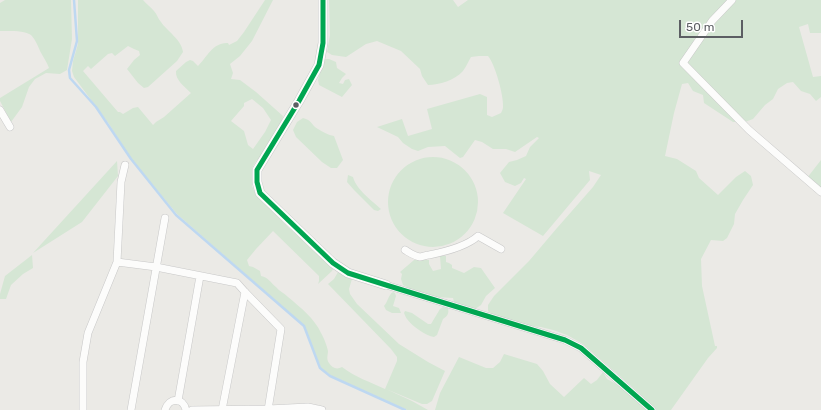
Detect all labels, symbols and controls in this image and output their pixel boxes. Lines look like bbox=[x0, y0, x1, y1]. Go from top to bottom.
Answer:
scale bar bbox=[681, 12, 745, 38]
text: 50 m bbox=[686, 20, 714, 34]
unlabelled marker bbox=[291, 100, 301, 110]

